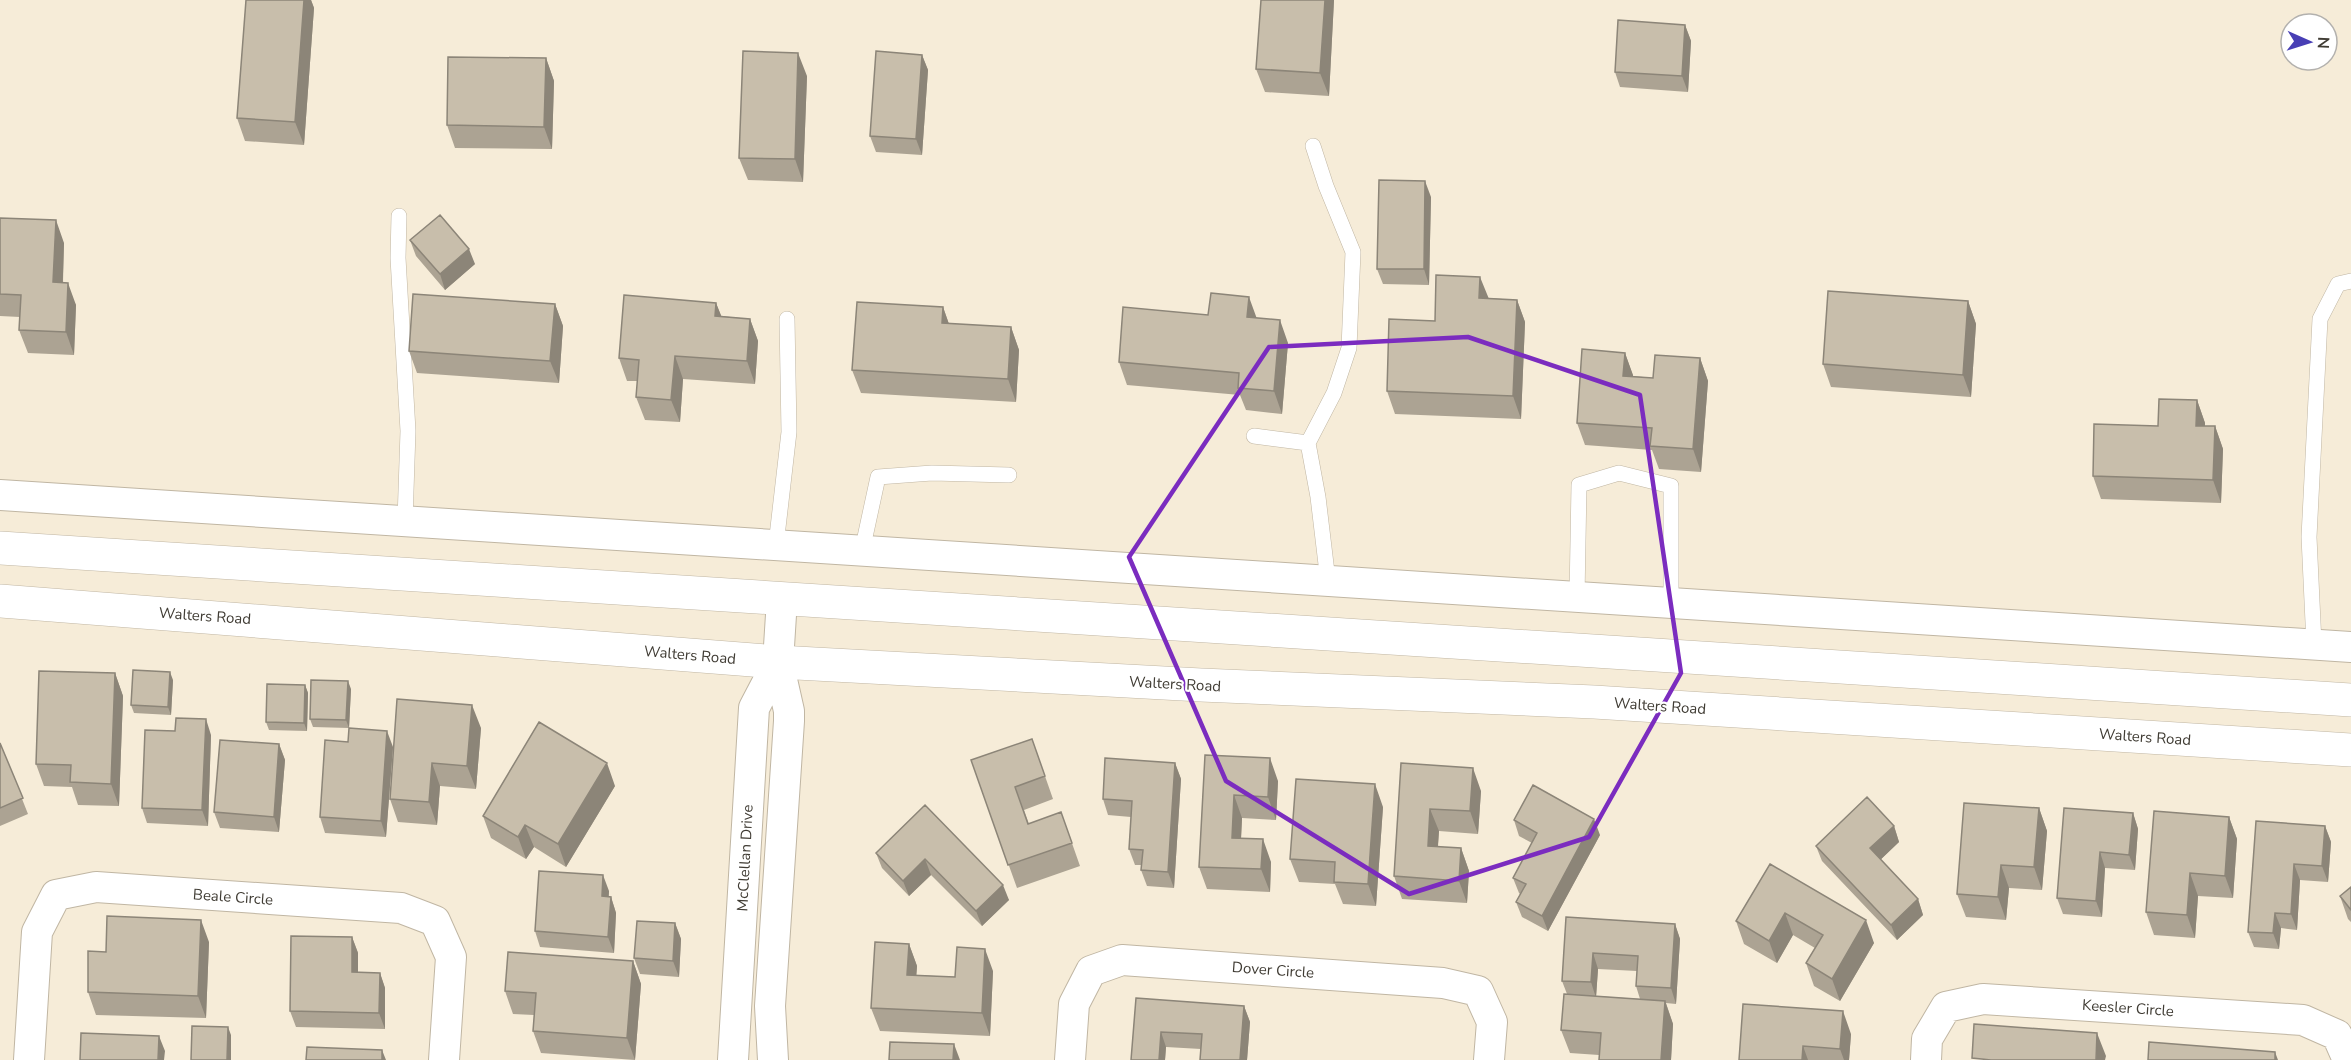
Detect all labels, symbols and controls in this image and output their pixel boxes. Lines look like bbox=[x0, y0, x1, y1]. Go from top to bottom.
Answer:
north arrow bbox=[2279, 12, 2339, 72]
text: N bbox=[2312, 36, 2334, 49]
street label: Walters Road bbox=[158, 603, 252, 629]
street label: Walters Road bbox=[643, 641, 737, 669]
street label: Walters Road bbox=[1128, 672, 1222, 696]
street label: Walters Road bbox=[1613, 693, 1707, 719]
street label: Walters Road bbox=[2098, 724, 2192, 750]
street label: McClellan Drive bbox=[732, 804, 758, 912]
street label: Beale Circle bbox=[192, 884, 274, 910]
street label: Dover Circle bbox=[1231, 957, 1315, 983]
street label: Keesler Circle bbox=[2081, 995, 2175, 1021]

